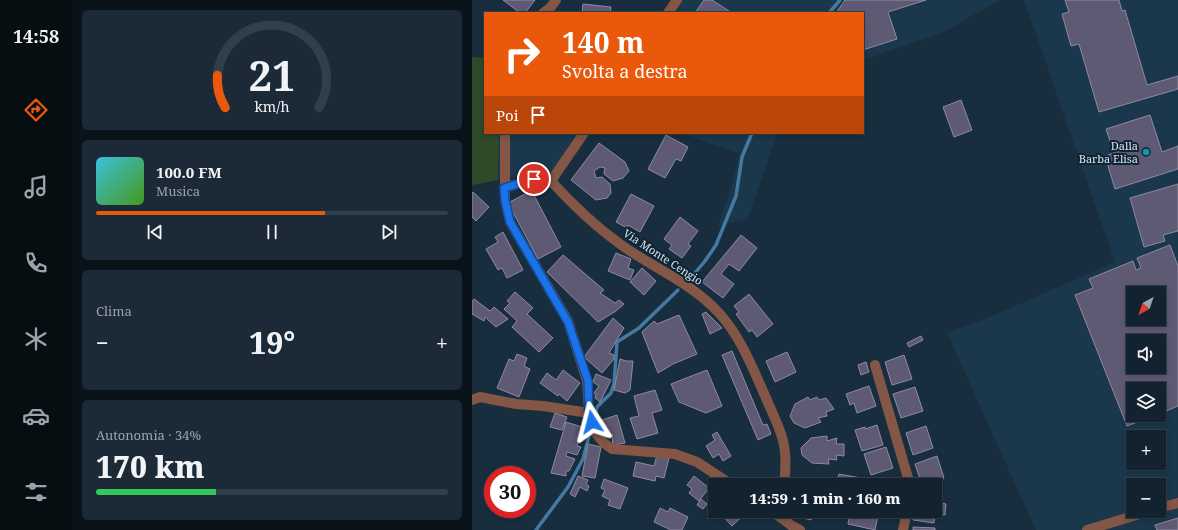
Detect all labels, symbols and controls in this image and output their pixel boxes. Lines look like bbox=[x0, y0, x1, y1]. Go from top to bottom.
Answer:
text: 140 m bbox=[562, 23, 644, 61]
text: 14:58 bbox=[13, 24, 59, 48]
icon: right bbox=[496, 28, 548, 80]
text: 21 bbox=[248, 47, 296, 103]
text: Svolta a destra bbox=[562, 59, 688, 83]
icon: directions bbox=[22, 96, 50, 124]
text: km/h bbox=[254, 97, 290, 116]
icon: arrive bbox=[527, 104, 549, 126]
text: Poi bbox=[496, 105, 519, 125]
place label: Dalla Barba Elisa bbox=[1079, 138, 1138, 166]
marker: Dalla Barba Elisa bbox=[1141, 147, 1151, 157]
text: 100.0 FM bbox=[156, 162, 222, 182]
pin bbox=[517, 162, 551, 196]
icon: arrive bbox=[523, 168, 545, 190]
icon: music bbox=[22, 173, 50, 201]
text: Musica bbox=[156, 182, 200, 200]
icon: previous bbox=[144, 221, 166, 243]
icon: pause bbox=[261, 221, 283, 243]
icon: next bbox=[378, 221, 400, 243]
street label: Via Monte Cengio bbox=[621, 225, 706, 288]
icon: phone bbox=[22, 249, 50, 277]
north arrow bbox=[1126, 286, 1166, 326]
map controls bbox=[1126, 286, 1166, 518]
text: Clima bbox=[96, 302, 132, 320]
text: 19° bbox=[249, 322, 295, 363]
icon: climate bbox=[22, 325, 50, 353]
text: − bbox=[96, 327, 109, 357]
text: + bbox=[436, 327, 448, 357]
button: sound bbox=[1126, 334, 1166, 374]
button: layers bbox=[1126, 382, 1166, 422]
position arrow bbox=[571, 401, 613, 443]
icon: car bbox=[22, 402, 50, 430]
text: Autonomia · 34% bbox=[96, 426, 201, 444]
button: + bbox=[1126, 430, 1166, 470]
text: 170 km bbox=[96, 446, 205, 487]
speed limit sign: 30 bbox=[484, 466, 536, 518]
icon: filters bbox=[22, 478, 50, 506]
button: − bbox=[1126, 478, 1166, 518]
text: 14:59 · 1 min · 160 m bbox=[749, 488, 901, 508]

